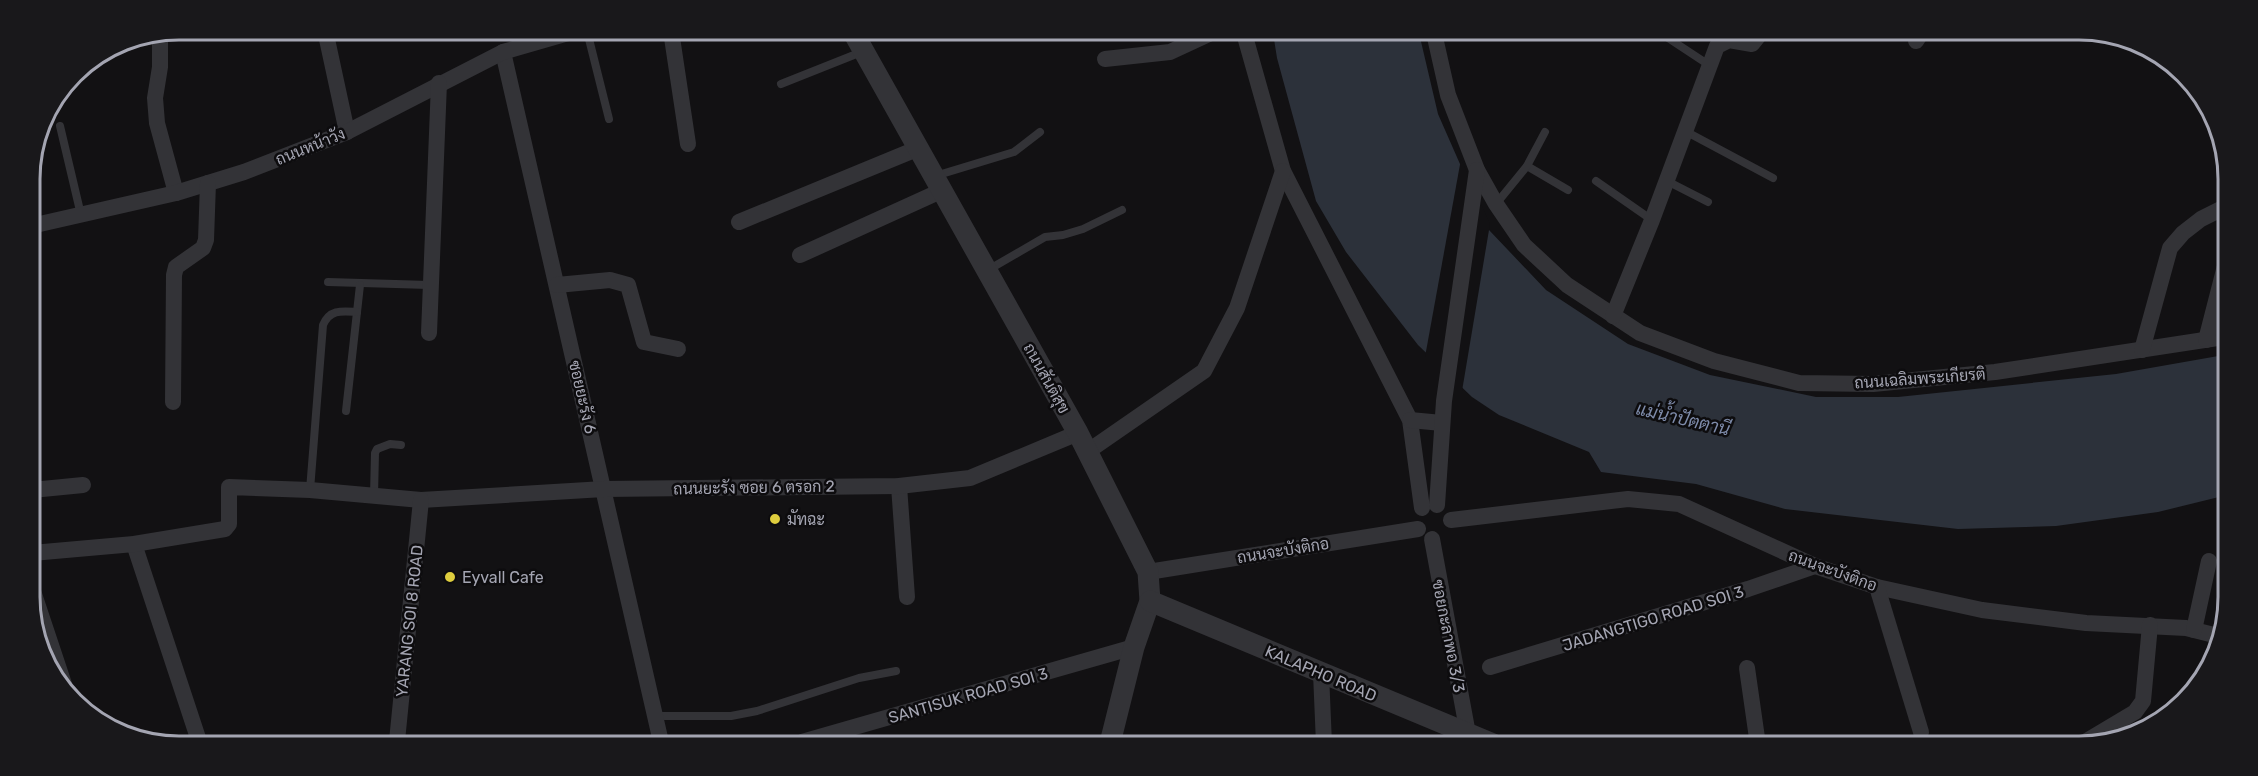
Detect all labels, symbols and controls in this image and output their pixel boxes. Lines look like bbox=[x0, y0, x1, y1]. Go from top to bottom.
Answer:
street label: ถนนหน้าวัง bbox=[272, 123, 348, 169]
street label: ถนนสันติสุข bbox=[1018, 339, 1075, 418]
street label: ซอยยะรัง 6 bbox=[565, 358, 601, 436]
street label: ถนนเฉลิมพระเกียรติ bbox=[1854, 362, 1986, 393]
water label: แม่น้ำปัตตานี bbox=[1634, 393, 1734, 441]
street label: ถนนยะรัง ซอย 6 ตรอก 2 bbox=[673, 476, 835, 498]
place label: มัทฉะ bbox=[787, 509, 825, 529]
marker: มัทฉะ bbox=[768, 512, 782, 526]
street label: ถนนจะบังติกอ bbox=[1235, 533, 1331, 567]
street label: YARANG SOI 8 ROAD bbox=[392, 544, 427, 698]
street label: ถนนจะบังติกอ bbox=[1786, 545, 1880, 595]
place label: Eyvall Cafe bbox=[462, 568, 544, 587]
marker: Eyvall Cafe bbox=[443, 570, 457, 584]
street label: ซอยกะลาพอ 3/3 bbox=[1428, 578, 1469, 694]
street label: JADANGTIGO ROAD SOI 3 bbox=[1560, 582, 1746, 655]
street label: KALAPHO ROAD bbox=[1262, 641, 1379, 706]
street label: SANTISUK ROAD SOI 3 bbox=[886, 664, 1050, 727]

